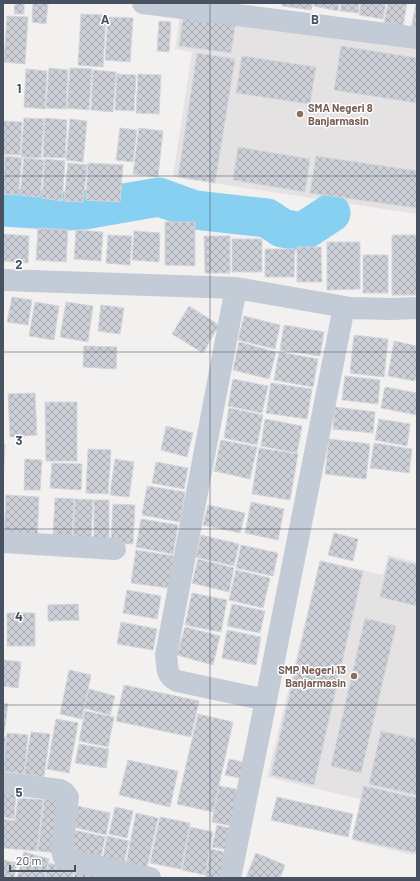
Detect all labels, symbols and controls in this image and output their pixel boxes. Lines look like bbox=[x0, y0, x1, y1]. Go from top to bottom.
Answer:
text: A bbox=[101, 11, 110, 27]
text: B bbox=[311, 11, 319, 27]
text: 1 bbox=[17, 80, 21, 96]
place label: SMA Negeri 8 Banjarmasin bbox=[308, 101, 373, 127]
marker: SMA Negeri 8 Banjarmasin bbox=[295, 109, 305, 119]
text: 2 bbox=[15, 256, 23, 272]
text: 3 bbox=[15, 432, 23, 448]
text: 4 bbox=[15, 608, 23, 624]
place label: SMP Negeri 13 Banjarmasin bbox=[278, 663, 346, 689]
marker: SMP Negeri 13 Banjarmasin bbox=[349, 671, 359, 681]
text: 5 bbox=[15, 784, 23, 800]
scale bar bbox=[10, 847, 75, 873]
text: 20 m bbox=[16, 853, 42, 867]

